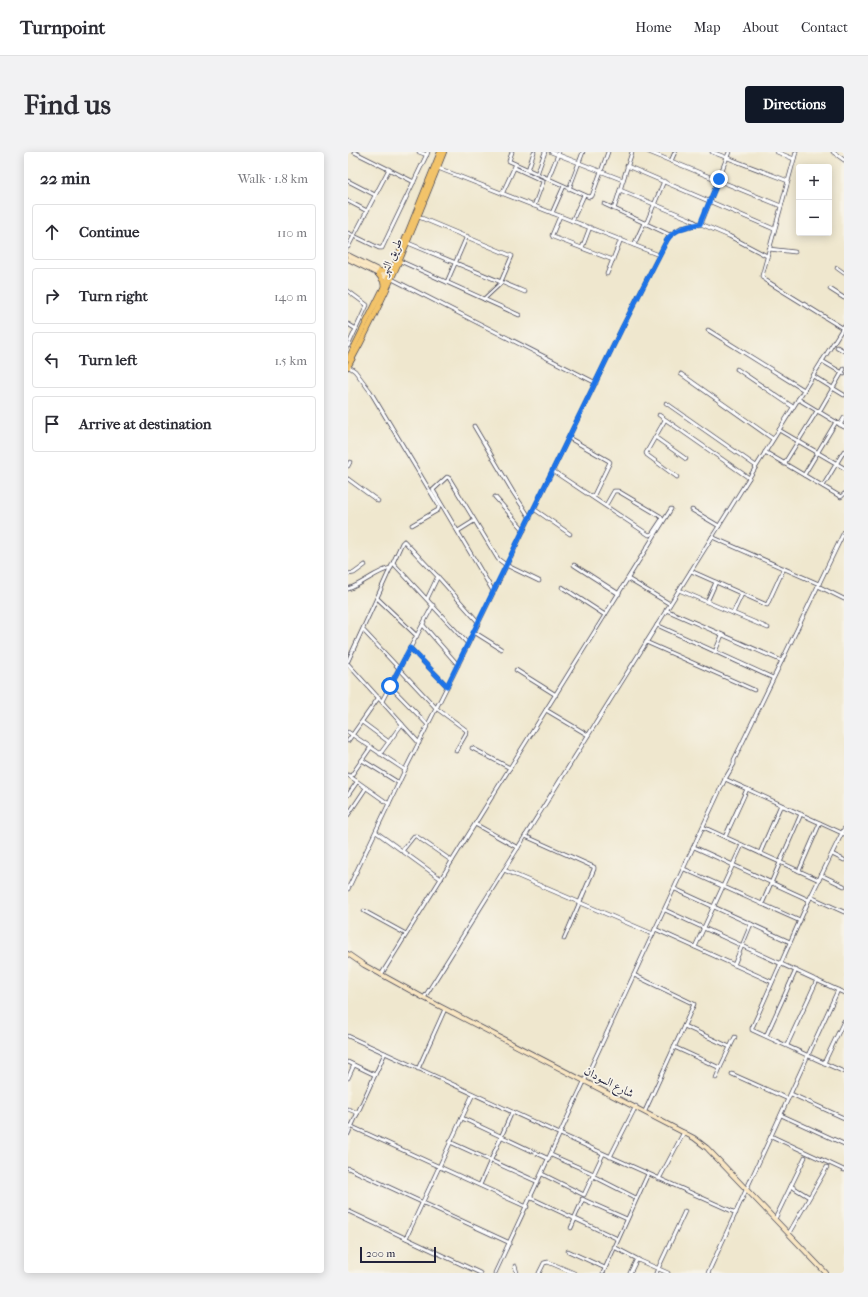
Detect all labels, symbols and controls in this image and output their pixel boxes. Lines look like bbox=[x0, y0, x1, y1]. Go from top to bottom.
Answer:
text: Turnpoint bbox=[20, 17, 105, 39]
text: Home bbox=[635, 19, 672, 36]
text: Map bbox=[694, 19, 721, 36]
text: About bbox=[743, 19, 779, 36]
text: Contact bbox=[801, 19, 848, 36]
button: Directions bbox=[745, 86, 844, 123]
text: Find us bbox=[24, 88, 111, 121]
map controls bbox=[796, 164, 832, 236]
button: + bbox=[796, 164, 832, 200]
text: 22 min bbox=[40, 168, 90, 188]
route end bbox=[710, 170, 728, 188]
text: Walk · 1.8 km bbox=[238, 171, 308, 186]
button: − bbox=[796, 200, 832, 236]
icon: ahead bbox=[41, 221, 63, 243]
text: Continue bbox=[79, 223, 139, 241]
text: 110 m bbox=[277, 225, 307, 240]
street label: طريق النهر bbox=[376, 236, 406, 280]
icon: right bbox=[41, 285, 63, 307]
text: Turn right bbox=[79, 287, 148, 305]
text: 140 m bbox=[274, 289, 307, 304]
icon: left bbox=[41, 349, 63, 371]
text: Turn left bbox=[79, 351, 137, 369]
text: 1.5 km bbox=[274, 353, 307, 368]
icon: arrive bbox=[41, 413, 63, 435]
text: Arrive at destination bbox=[79, 415, 211, 433]
route start bbox=[381, 677, 399, 695]
street label: شارع السودان bbox=[580, 1064, 636, 1104]
scale bar bbox=[360, 1245, 436, 1264]
text: 200 m bbox=[366, 1247, 395, 1260]

